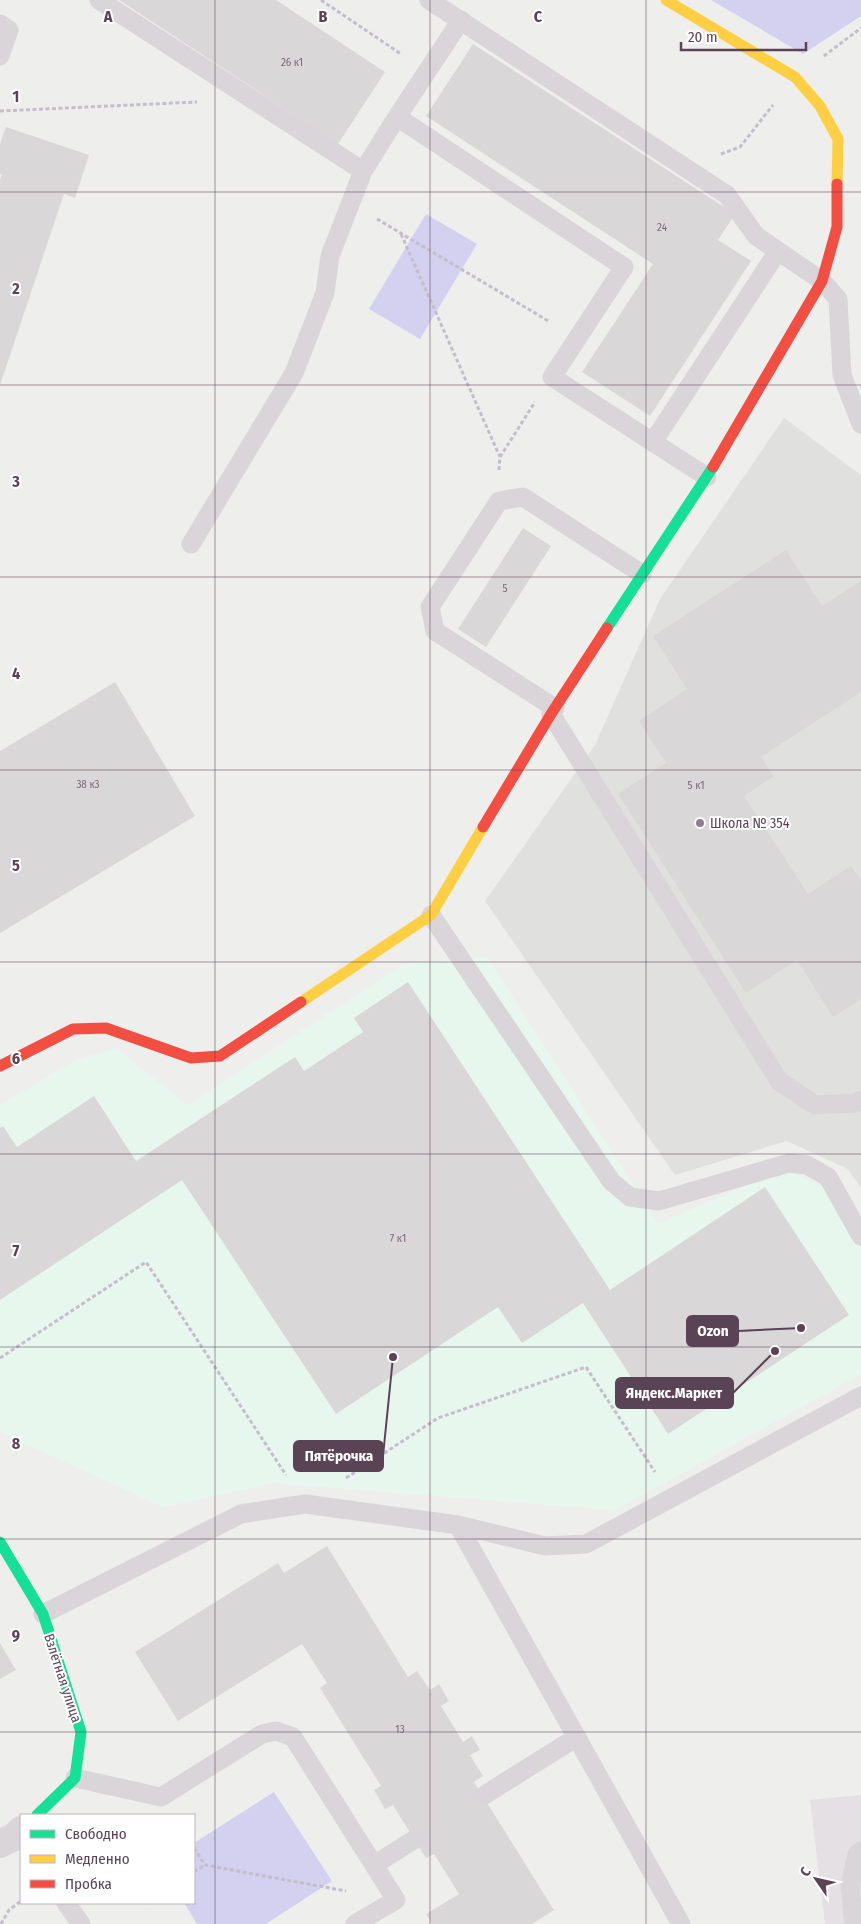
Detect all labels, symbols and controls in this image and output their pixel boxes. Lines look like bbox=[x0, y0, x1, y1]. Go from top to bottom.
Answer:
text: A bbox=[103, 7, 113, 26]
text: B bbox=[319, 7, 328, 26]
text: C bbox=[534, 7, 543, 26]
scale bar bbox=[681, 20, 806, 52]
text: 20 m bbox=[688, 28, 718, 46]
house number: 26 к1 bbox=[281, 56, 303, 69]
text: 1 bbox=[13, 87, 19, 106]
house number: 24 bbox=[657, 221, 668, 234]
text: 2 bbox=[11, 279, 20, 298]
text: 3 bbox=[11, 472, 20, 491]
house number: 5 bbox=[502, 582, 508, 595]
text: 4 bbox=[12, 664, 20, 683]
house number: 38 к3 bbox=[76, 778, 100, 791]
house number: 5 к1 bbox=[688, 779, 704, 792]
place label: Школа № 354 bbox=[710, 815, 790, 832]
marker: Школа № 354 bbox=[694, 817, 706, 829]
text: 5 bbox=[12, 856, 20, 875]
text: 6 bbox=[12, 1049, 20, 1068]
house number: 7 к1 bbox=[390, 1232, 406, 1245]
text: 7 bbox=[13, 1241, 20, 1260]
callout: Ozon bbox=[687, 1316, 738, 1346]
text: Ozon bbox=[697, 1322, 729, 1340]
callout: Яндекс.Маркет bbox=[616, 1378, 733, 1408]
text: Яндекс.Маркет bbox=[626, 1384, 723, 1402]
text: 8 bbox=[12, 1434, 21, 1453]
callout: Пятёрочка bbox=[294, 1441, 383, 1471]
text: Пятёрочка bbox=[305, 1447, 374, 1465]
text: 9 bbox=[12, 1626, 20, 1645]
street label: Взлётная улица bbox=[40, 1631, 85, 1725]
house number: 13 bbox=[395, 1723, 405, 1736]
legend bbox=[20, 1814, 195, 1904]
text: Свободно bbox=[65, 1825, 127, 1843]
text: Медленно bbox=[65, 1850, 130, 1868]
north arrow bbox=[791, 1854, 841, 1904]
text: С bbox=[797, 1864, 815, 1880]
text: Пробка bbox=[65, 1875, 112, 1893]

